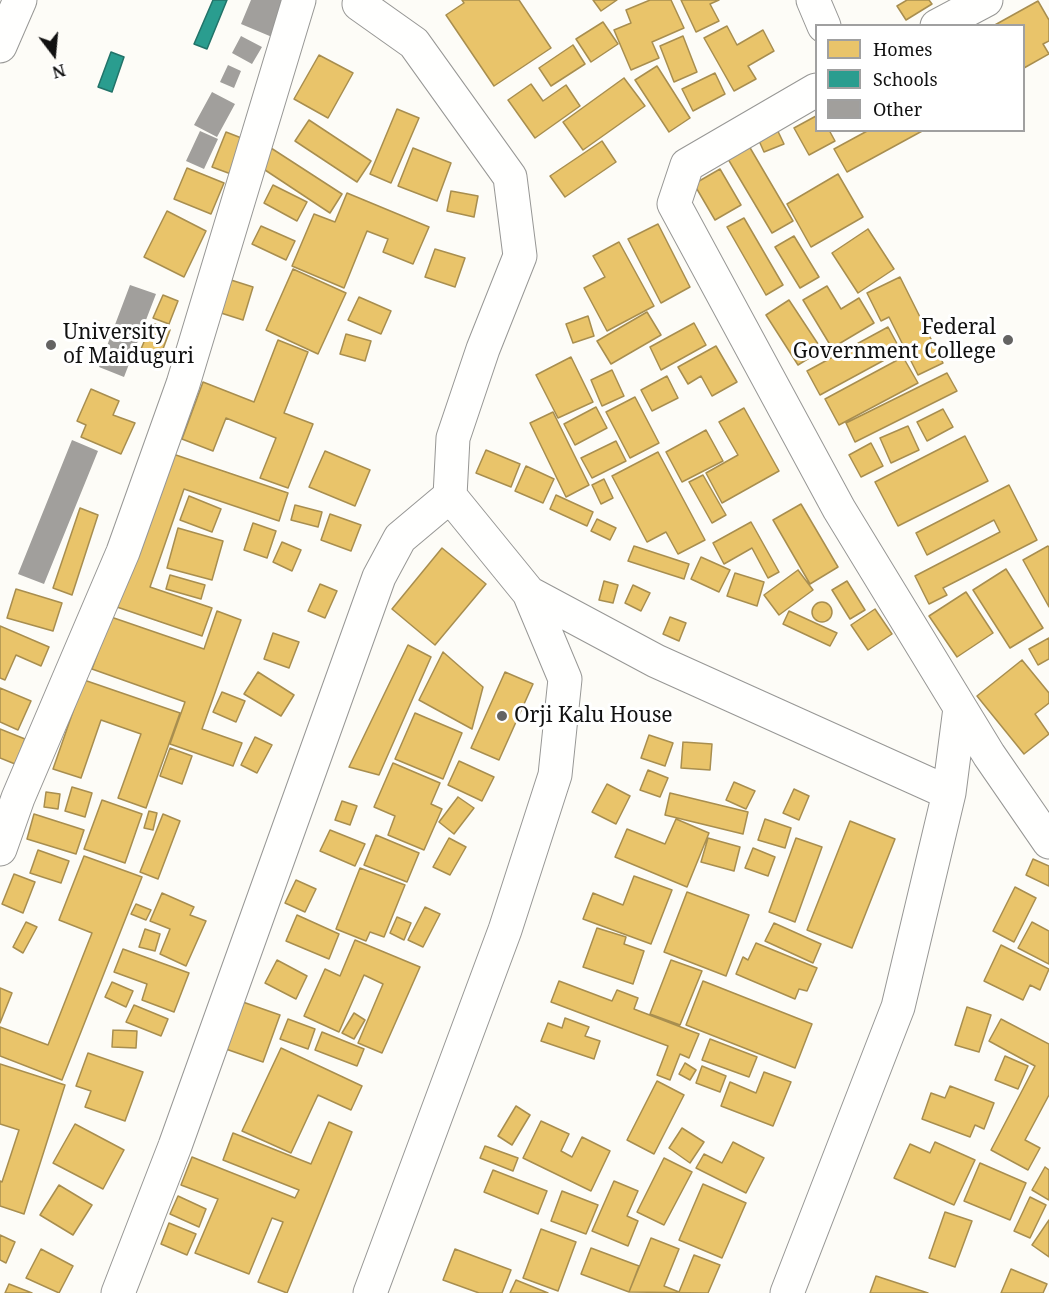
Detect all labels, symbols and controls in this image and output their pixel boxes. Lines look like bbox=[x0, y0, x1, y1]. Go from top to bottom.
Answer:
north arrow bbox=[24, 24, 84, 84]
legend bbox=[815, 24, 1025, 132]
text: Homes bbox=[873, 37, 932, 61]
text: N bbox=[50, 59, 68, 84]
text: Schools bbox=[873, 67, 938, 91]
text: Other bbox=[873, 97, 922, 121]
place label: Federal Government College bbox=[793, 315, 996, 365]
place label: University of Maiduguri bbox=[63, 320, 194, 370]
marker: Federal Government College bbox=[1001, 333, 1015, 347]
marker: University of Maiduguri bbox=[44, 338, 58, 352]
place label: Orji Kalu House bbox=[514, 703, 673, 729]
marker: Orji Kalu House bbox=[495, 709, 509, 723]

